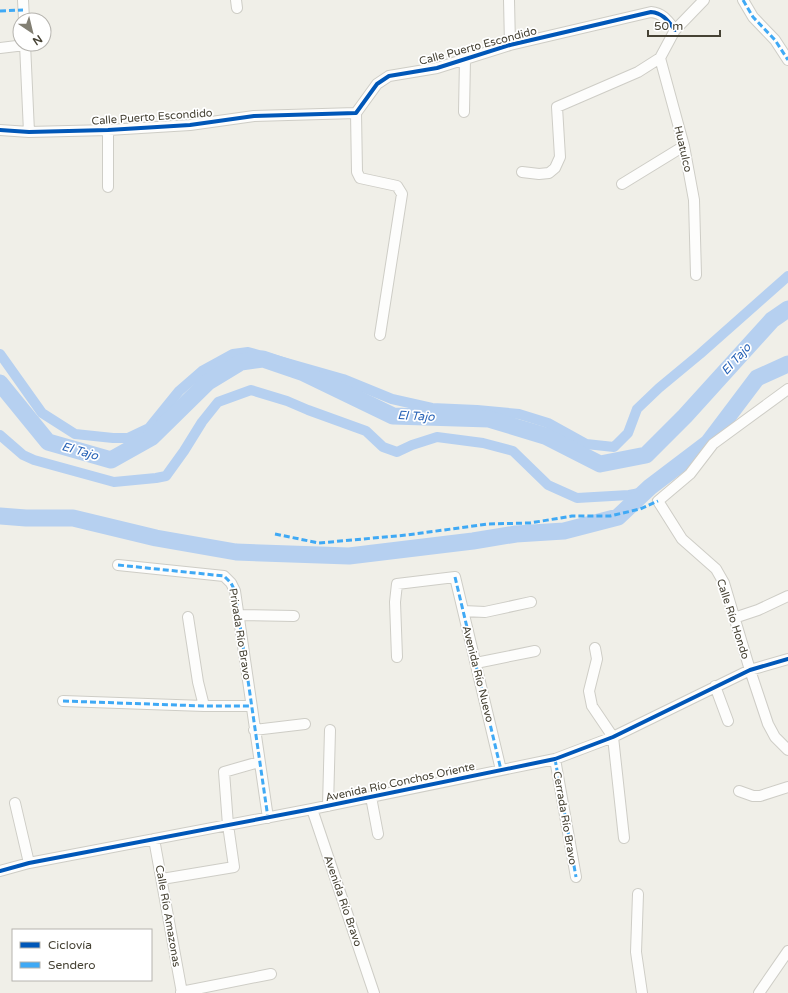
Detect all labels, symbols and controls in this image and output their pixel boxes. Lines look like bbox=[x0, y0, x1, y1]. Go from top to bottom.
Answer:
north arrow bbox=[12, 12, 52, 52]
scale bar bbox=[648, 12, 720, 38]
text: 50 m bbox=[654, 19, 683, 33]
street label: Calle Puerto Escondido bbox=[418, 24, 539, 68]
text: N bbox=[30, 32, 45, 48]
street label: Calle Puerto Escondido bbox=[91, 106, 213, 128]
street label: Huatulco bbox=[671, 125, 695, 174]
water label: El Tajo bbox=[718, 340, 754, 378]
water label: El Tajo bbox=[397, 408, 436, 424]
water label: El Tajo bbox=[60, 439, 100, 463]
street label: Calle Río Hondo bbox=[714, 577, 752, 661]
street label: Privada Río Bravo bbox=[226, 587, 254, 681]
street label: Avenida Río Nuevo bbox=[460, 624, 496, 724]
street label: Avenida Río Conchos Oriente bbox=[324, 760, 476, 804]
street label: Cerrada Río Bravo bbox=[550, 770, 580, 866]
street label: Avenida Río Bravo bbox=[321, 854, 365, 949]
street label: Calle Río Amazonas bbox=[153, 864, 183, 968]
legend bbox=[12, 929, 152, 981]
text: Ciclovía bbox=[48, 938, 92, 952]
text: Sendero bbox=[48, 958, 96, 972]

